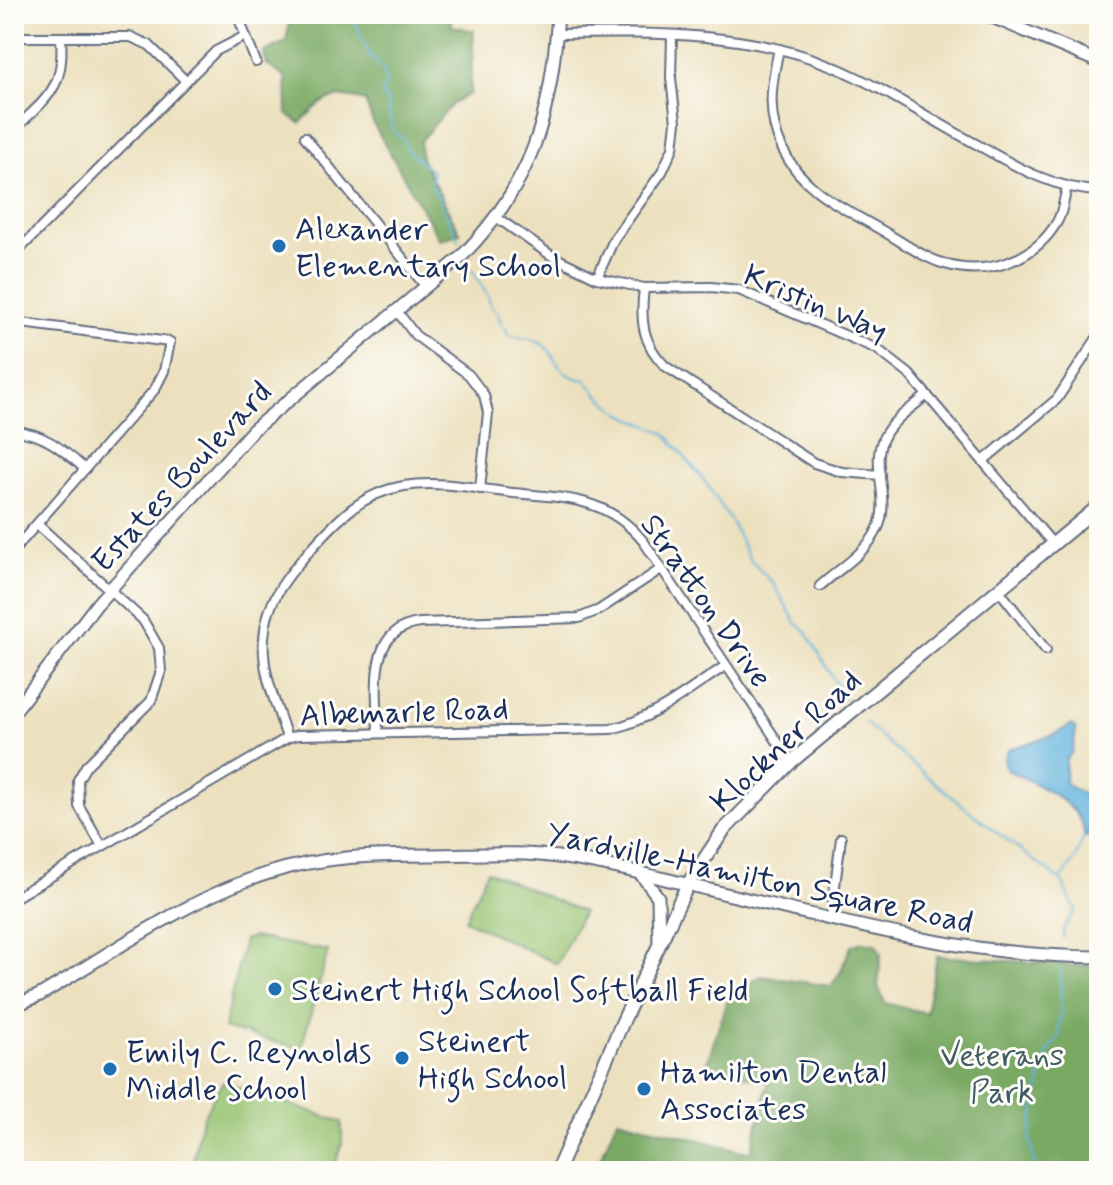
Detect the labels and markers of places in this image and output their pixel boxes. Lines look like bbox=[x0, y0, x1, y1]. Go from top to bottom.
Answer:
place label: Alexander Elementary School bbox=[295, 209, 561, 288]
marker: Alexander Elementary School bbox=[270, 237, 288, 255]
place label: Steinert High School Softball Field bbox=[291, 970, 748, 1015]
marker: Steinert High School Softball Field bbox=[266, 980, 284, 998]
place label: Steinert High School bbox=[418, 1021, 567, 1103]
place label: Emily C. Reynolds Middle School bbox=[126, 1032, 371, 1111]
marker: Steinert High School bbox=[393, 1049, 411, 1067]
place label: Hamilton Dental Associates bbox=[660, 1052, 886, 1131]
marker: Emily C. Reynolds Middle School bbox=[101, 1060, 119, 1078]
marker: Hamilton Dental Associates bbox=[635, 1080, 653, 1098]

